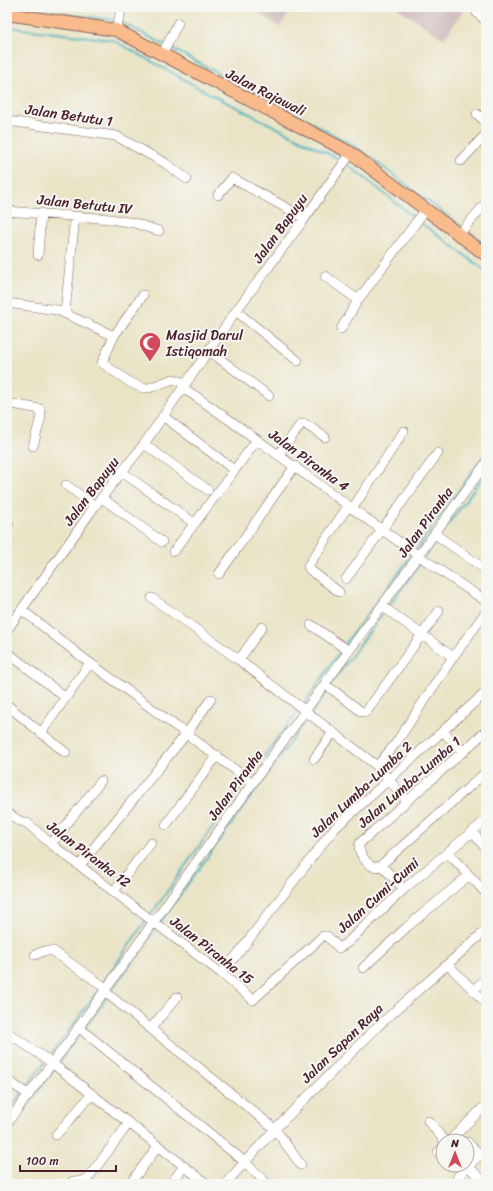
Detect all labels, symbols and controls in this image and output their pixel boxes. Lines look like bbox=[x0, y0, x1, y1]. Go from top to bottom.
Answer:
street label: Jalan Rajawali bbox=[220, 61, 311, 124]
street label: Jalan Betutu 1 bbox=[23, 97, 114, 134]
street label: Jalan Betutu IV bbox=[35, 187, 135, 222]
street label: Jalan Bapuyu bbox=[246, 188, 315, 269]
place label: Masjid Darul Istiqomah bbox=[165, 323, 244, 364]
mosque icon: Masjid Darul Istiqomah bbox=[137, 330, 163, 363]
street label: Jalan Piranha 4 bbox=[262, 422, 355, 499]
street label: Jalan Bapuyu bbox=[56, 451, 126, 532]
street label: Jalan Piranha bbox=[390, 481, 460, 564]
street label: Jalan Lumba-Lumba 1 bbox=[351, 730, 467, 835]
street label: Jalan Lumba-Lumba 2 bbox=[304, 735, 418, 844]
street label: Jalan Piranha bbox=[200, 744, 270, 827]
street label: Jalan Piranha 12 bbox=[40, 814, 136, 895]
street label: Jalan Cumi-Cumi bbox=[331, 851, 426, 940]
street label: Jalan Piranha 15 bbox=[164, 909, 259, 992]
street label: Jalan Sapan Raya bbox=[294, 997, 389, 1090]
north arrow bbox=[435, 1133, 475, 1173]
text: N bbox=[450, 1134, 459, 1153]
scale bar bbox=[20, 1147, 116, 1173]
text: 100 m bbox=[26, 1150, 59, 1172]

